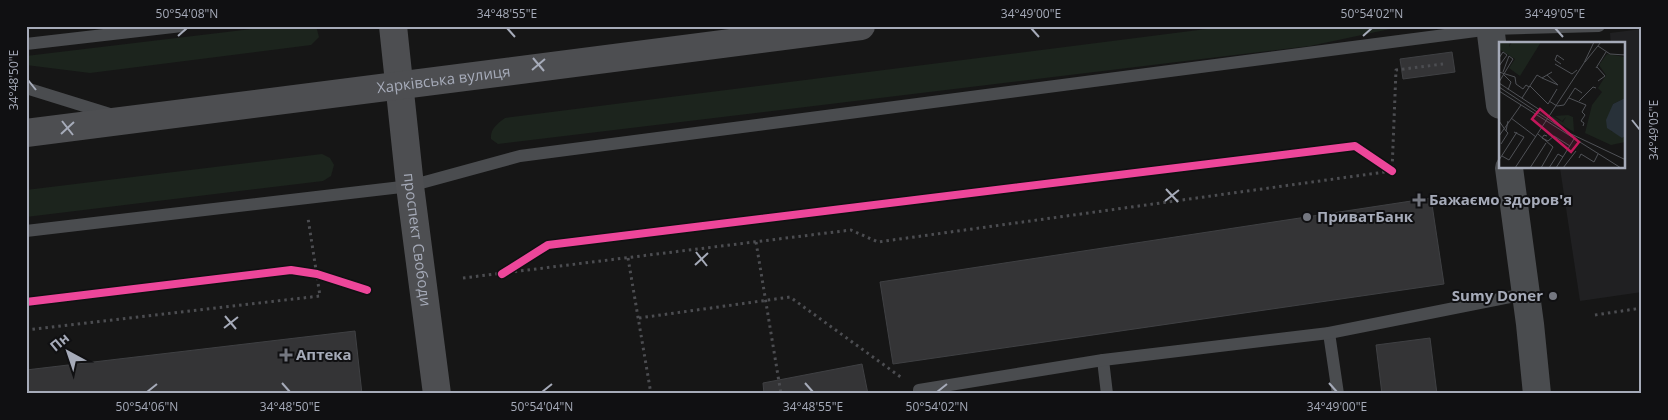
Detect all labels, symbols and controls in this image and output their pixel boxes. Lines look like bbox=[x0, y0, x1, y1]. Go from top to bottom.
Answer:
text: 50°54'08"N bbox=[156, 5, 218, 22]
text: 34°48'55"E bbox=[477, 5, 537, 22]
text: 34°49'00"E bbox=[1001, 5, 1061, 22]
text: 50°54'02"N bbox=[1341, 5, 1403, 22]
text: 34°49'05"E bbox=[1525, 5, 1585, 22]
inset map bbox=[1499, 42, 1626, 169]
text: 34°48'50"E bbox=[5, 50, 22, 110]
street label: Харківська вулиця bbox=[376, 60, 511, 97]
text: 34°49'05"E bbox=[1645, 100, 1662, 160]
street label: проспект Свободи bbox=[400, 172, 437, 307]
place label: Бажаємо здоров'я bbox=[1429, 189, 1572, 209]
marker: Бажаємо здоров'я bbox=[1413, 194, 1425, 206]
place label: ПриватБанк bbox=[1317, 206, 1414, 226]
marker: ПриватБанк bbox=[1301, 211, 1313, 223]
place label: Sumy Doner bbox=[1452, 285, 1543, 305]
marker: Sumy Doner bbox=[1547, 290, 1559, 302]
north arrow bbox=[42, 328, 92, 378]
text: Пн bbox=[46, 328, 73, 355]
place label: Аптека bbox=[296, 344, 352, 364]
marker: Аптека bbox=[280, 349, 292, 361]
text: 50°54'06"N bbox=[116, 398, 178, 415]
text: 34°48'50"E bbox=[260, 398, 320, 415]
text: 50°54'04"N bbox=[511, 398, 573, 415]
text: 34°48'55"E bbox=[783, 398, 843, 415]
text: 50°54'02"N bbox=[906, 398, 968, 415]
text: 34°49'00"E bbox=[1307, 398, 1367, 415]

